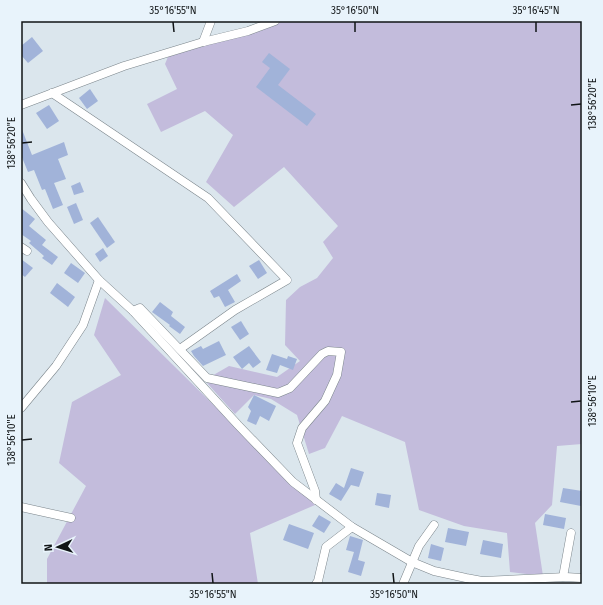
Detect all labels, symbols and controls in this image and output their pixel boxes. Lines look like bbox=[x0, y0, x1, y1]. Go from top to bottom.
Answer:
text: 35°16'55"N bbox=[149, 5, 197, 17]
text: 35°16'50"N bbox=[331, 5, 379, 17]
text: 35°16'45"N bbox=[512, 5, 560, 17]
text: 138°56'20"E bbox=[587, 78, 599, 130]
text: 138°56'20"E bbox=[6, 117, 18, 169]
text: 138°56'10"E bbox=[587, 375, 599, 427]
text: 138°56'10"E bbox=[6, 414, 18, 466]
north arrow bbox=[38, 527, 78, 567]
text: N bbox=[42, 544, 55, 552]
text: 35°16'55"N bbox=[189, 589, 237, 601]
text: 35°16'50"N bbox=[370, 589, 418, 601]

